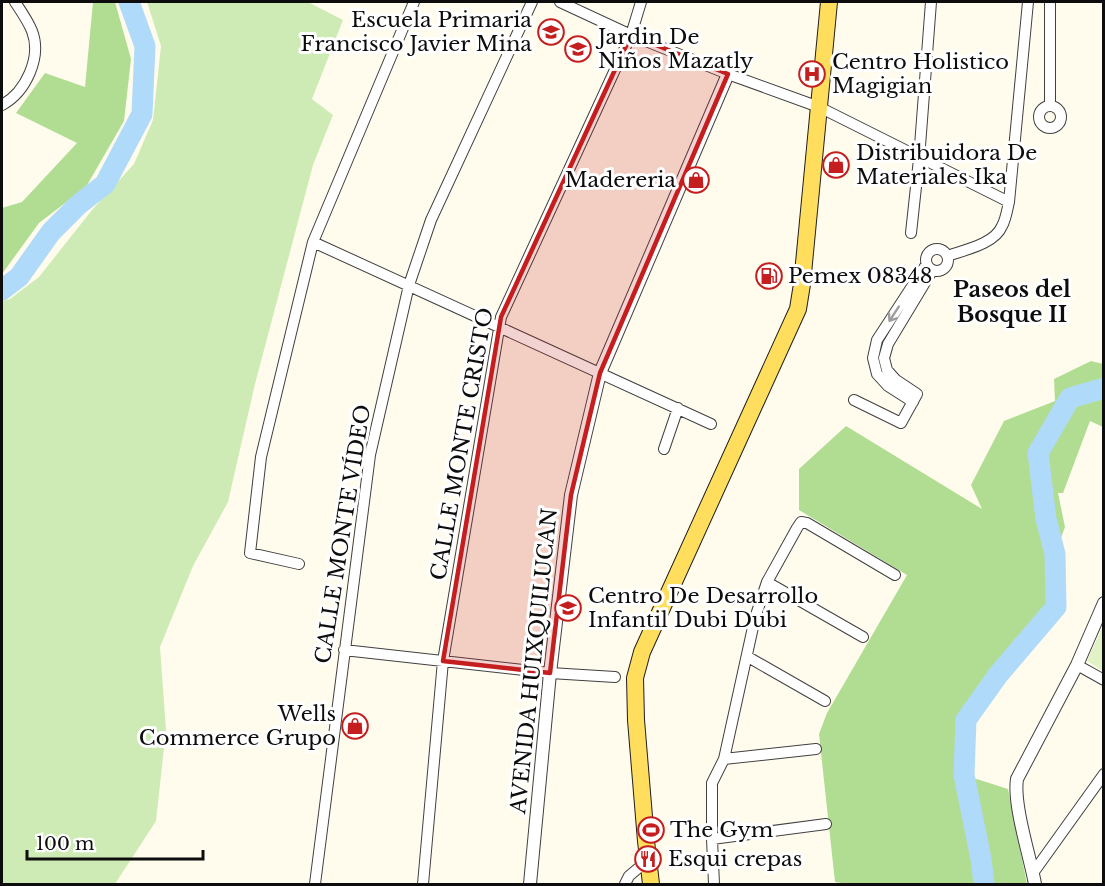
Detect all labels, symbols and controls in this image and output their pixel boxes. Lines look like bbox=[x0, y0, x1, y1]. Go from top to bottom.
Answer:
place label: Escuela Primaria Francisco Javier Mina bbox=[301, 7, 532, 57]
school or university icon: Escuela Primaria Francisco Javier Mina bbox=[536, 17, 566, 47]
place label: Jardin De Niños Mazatly bbox=[595, 24, 754, 74]
school or university icon: Jardin De Niños Mazatly bbox=[563, 34, 593, 64]
place label: Centro Holistico Magigian bbox=[832, 49, 1009, 99]
hospital icon: Centro Holistico Magigian bbox=[797, 59, 827, 89]
place label: Distribuidora De Materiales Ika bbox=[856, 140, 1037, 190]
shop icon: Distribuidora De Materiales Ika bbox=[821, 150, 851, 180]
shop icon: Madereria bbox=[681, 165, 711, 195]
place label: Madereria bbox=[565, 167, 676, 193]
fuel station icon: Pemex 08348 bbox=[754, 261, 784, 291]
place label: Pemex 08348 bbox=[788, 263, 932, 289]
district label: Paseos del Bosque II bbox=[953, 276, 1071, 328]
one-way arrow bbox=[888, 305, 900, 322]
street label: CALLE MONTE CRISTO bbox=[425, 306, 499, 582]
street label: CALLE MONTE VÍDEO bbox=[310, 403, 376, 665]
street label: AVENIDA HUIXQUILUCAN bbox=[505, 507, 563, 816]
place label: Centro De Desarrollo Infantil Dubi Dubi bbox=[588, 583, 818, 633]
school or university icon: Centro De Desarrollo Infantil Dubi Dubi bbox=[553, 593, 583, 623]
place label: Wells Commerce Grupo bbox=[139, 701, 336, 751]
shop icon: Wells Commerce Grupo bbox=[340, 711, 370, 741]
sports icon: The Gym bbox=[636, 815, 666, 845]
place label: The Gym bbox=[670, 817, 774, 843]
scale bar bbox=[27, 823, 202, 861]
text: 100 m bbox=[36, 833, 94, 855]
restaurant icon: Esqui crepas bbox=[633, 844, 663, 874]
place label: Esqui crepas bbox=[668, 846, 802, 872]

